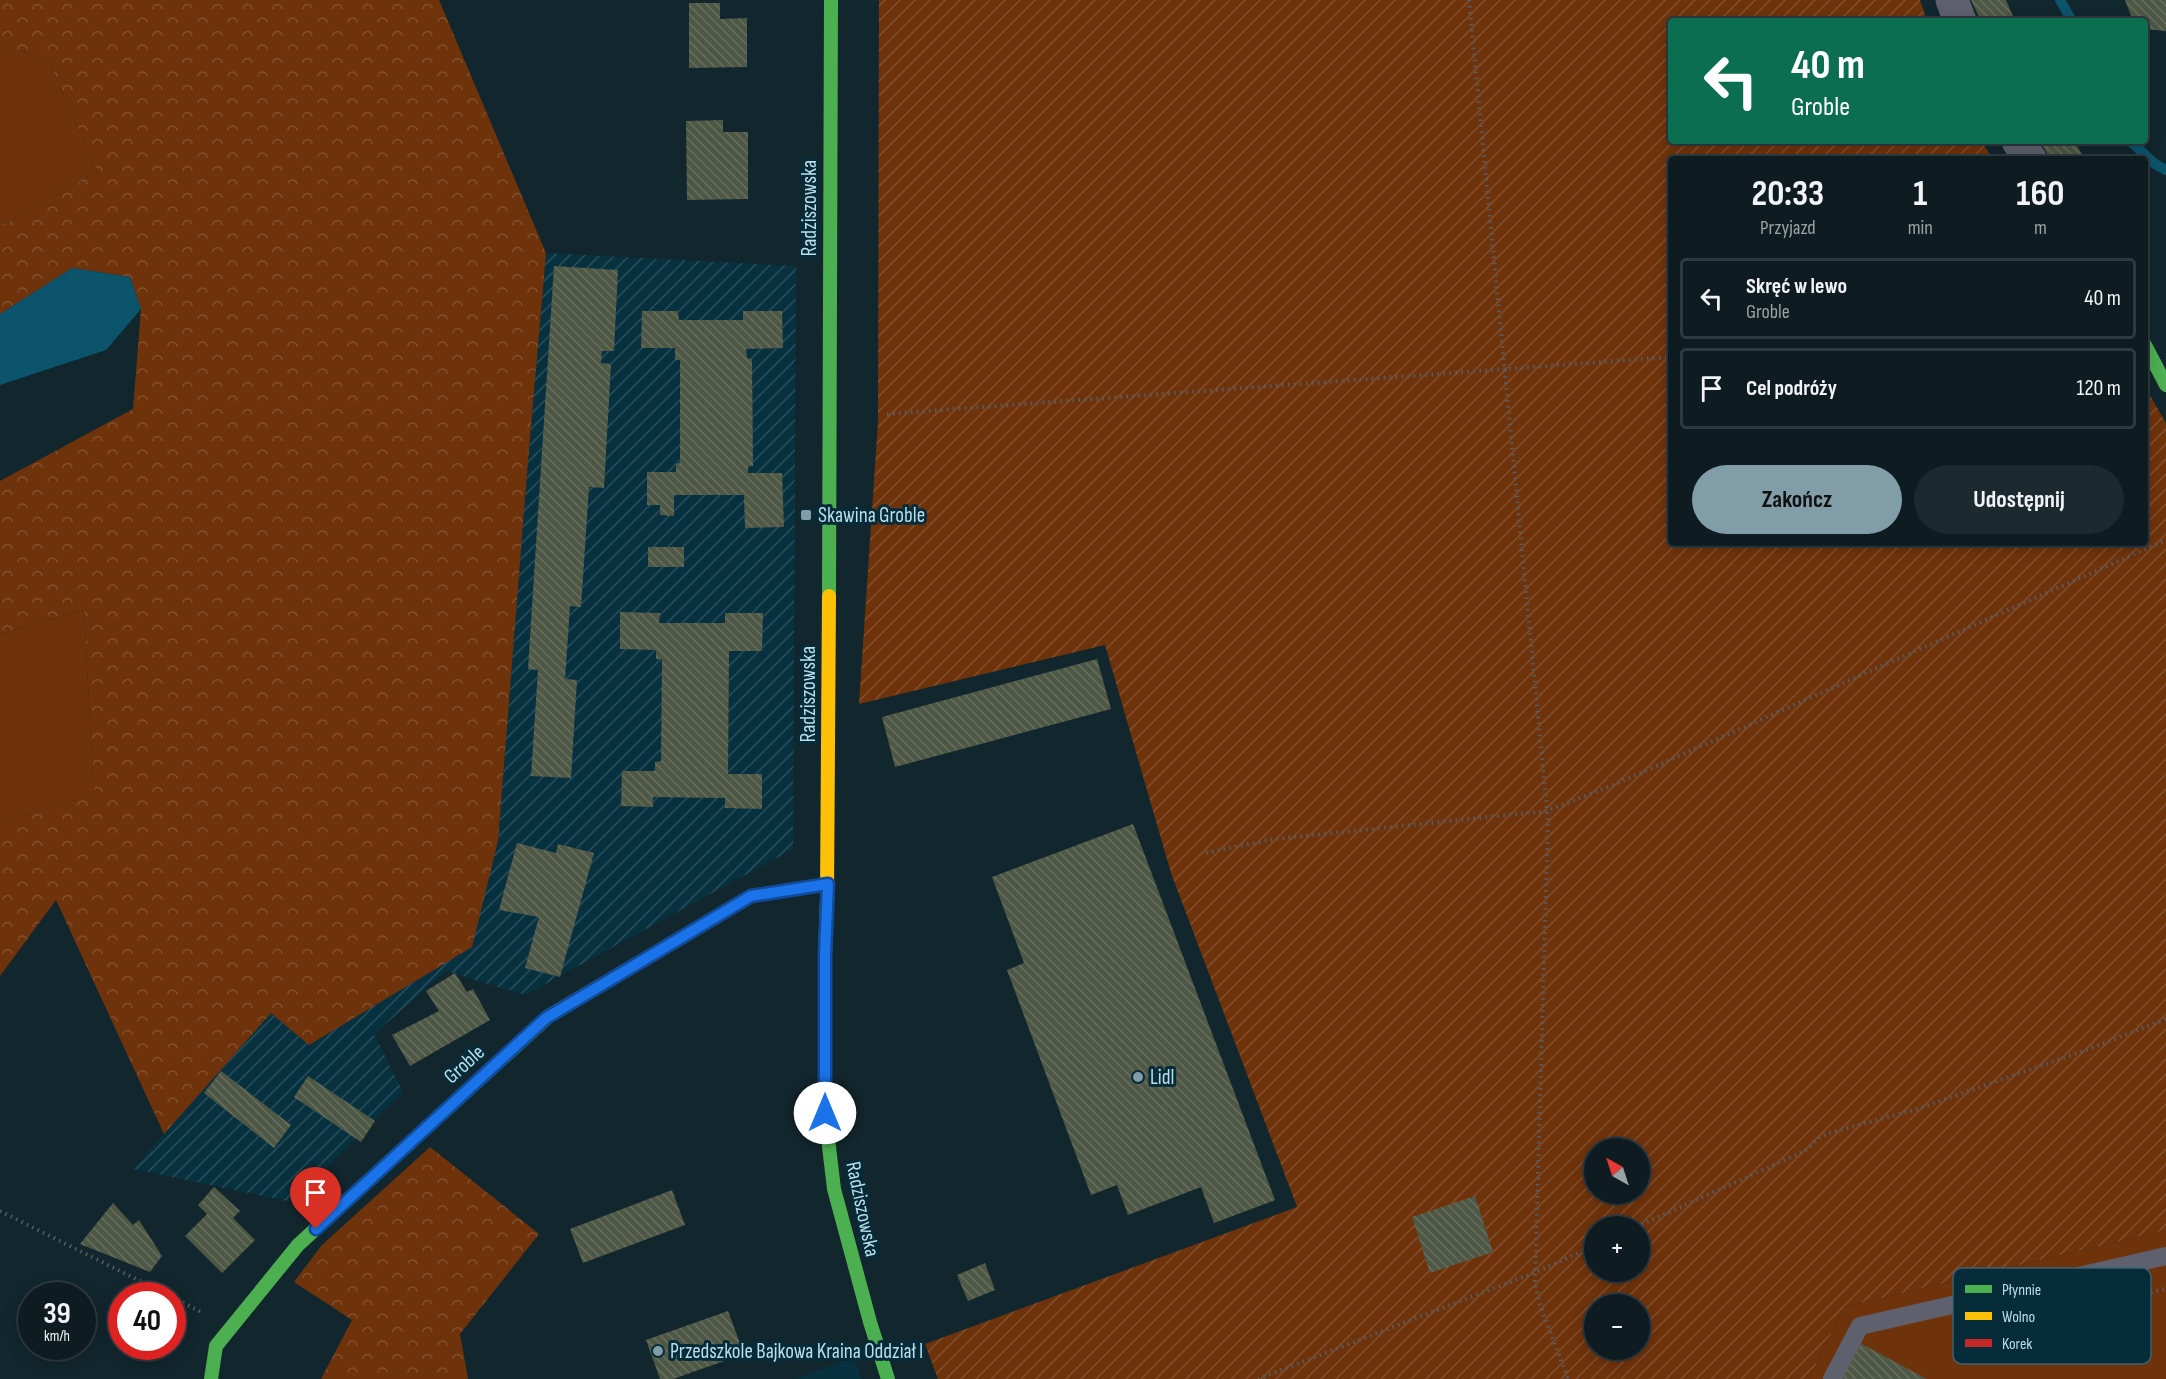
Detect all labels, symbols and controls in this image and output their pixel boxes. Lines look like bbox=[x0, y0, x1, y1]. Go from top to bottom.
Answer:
text: 40 m bbox=[1791, 40, 1865, 91]
icon: left bbox=[1692, 42, 1770, 120]
text: Groble bbox=[1791, 91, 1850, 123]
street label: Radziszowska bbox=[797, 160, 822, 256]
text: 20:33 bbox=[1751, 173, 1824, 216]
text: 1 bbox=[1913, 173, 1927, 216]
text: 160 bbox=[2016, 173, 2065, 216]
text: Przyjazd bbox=[1760, 216, 1816, 240]
text: min bbox=[1908, 216, 1933, 240]
text: m bbox=[2034, 216, 2047, 240]
text: Skręć w lewo bbox=[1746, 273, 1847, 300]
icon: left bbox=[1695, 282, 1728, 315]
text: 40 m bbox=[2084, 285, 2121, 312]
text: Groble bbox=[1746, 300, 1790, 324]
icon: arrive bbox=[1695, 372, 1728, 405]
text: Cel podróży bbox=[1746, 375, 1837, 402]
text: 120 m bbox=[2077, 375, 2121, 402]
button: Zakończ bbox=[1692, 465, 1902, 534]
button: Udostępnij bbox=[1914, 465, 2124, 534]
place label: Skawina Groble bbox=[818, 503, 925, 528]
marker: Skawina Groble bbox=[799, 508, 813, 522]
street label: Radziszowska bbox=[796, 646, 821, 742]
street label: Groble bbox=[439, 1040, 490, 1089]
place label: Lidl bbox=[1150, 1065, 1174, 1090]
marker: Lidl bbox=[1131, 1070, 1145, 1084]
position arrow bbox=[793, 1081, 857, 1145]
north arrow bbox=[1584, 1138, 1650, 1204]
map controls bbox=[1584, 1138, 1650, 1360]
street label: Radziszowska bbox=[840, 1159, 885, 1259]
pin bbox=[290, 1167, 341, 1229]
icon: arrive bbox=[299, 1176, 332, 1209]
button: + bbox=[1584, 1216, 1650, 1282]
legend bbox=[1953, 1268, 2151, 1364]
text: Płynnie bbox=[2002, 1281, 2041, 1300]
speed limit sign: 40 bbox=[108, 1282, 186, 1360]
button: − bbox=[1584, 1294, 1650, 1360]
text: 39 bbox=[43, 1296, 71, 1332]
text: Wolno bbox=[2002, 1308, 2035, 1327]
text: km/h bbox=[44, 1327, 70, 1346]
text: Korek bbox=[2002, 1335, 2032, 1354]
place label: Przedszkole Bajkowa Kraina Oddział I bbox=[670, 1339, 923, 1364]
marker: Przedszkole Bajkowa Kraina Oddział I bbox=[651, 1344, 665, 1358]

